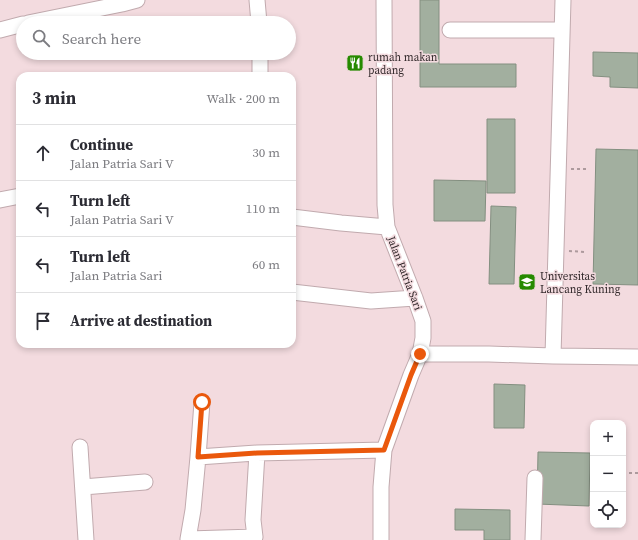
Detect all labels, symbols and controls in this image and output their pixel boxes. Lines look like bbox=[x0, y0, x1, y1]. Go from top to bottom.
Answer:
search box bbox=[16, 16, 296, 60]
icon: search bbox=[30, 27, 52, 49]
text: Search here bbox=[62, 28, 141, 49]
place label: rumah makan padang bbox=[368, 50, 438, 78]
restaurant icon: rumah makan padang bbox=[345, 53, 365, 73]
text: 3 min bbox=[32, 86, 76, 110]
text: Walk · 200 m bbox=[207, 90, 280, 107]
text: Continue bbox=[70, 134, 133, 155]
icon: ahead bbox=[32, 142, 54, 164]
text: 30 m bbox=[252, 144, 280, 161]
text: Jalan Patria Sari V bbox=[70, 155, 174, 172]
text: Turn left bbox=[70, 190, 130, 211]
icon: left bbox=[32, 198, 54, 220]
text: 110 m bbox=[246, 200, 280, 217]
text: Jalan Patria Sari V bbox=[70, 211, 174, 228]
street label: Jalan Patria Sari bbox=[383, 233, 426, 312]
text: Turn left bbox=[70, 246, 130, 267]
icon: left bbox=[32, 254, 54, 276]
text: 60 m bbox=[252, 256, 280, 273]
text: Jalan Patria Sari bbox=[70, 267, 162, 284]
place label: Universitas Lancang Kuning bbox=[540, 269, 621, 297]
school or university icon: Universitas Lancang Kuning bbox=[517, 272, 537, 292]
icon: arrive bbox=[32, 310, 54, 332]
text: Arrive at destination bbox=[70, 310, 212, 331]
route end bbox=[411, 345, 429, 363]
route start bbox=[193, 393, 211, 411]
map controls bbox=[590, 420, 626, 528]
button: + bbox=[590, 420, 626, 456]
button: − bbox=[590, 456, 626, 492]
button: locate bbox=[590, 492, 626, 528]

